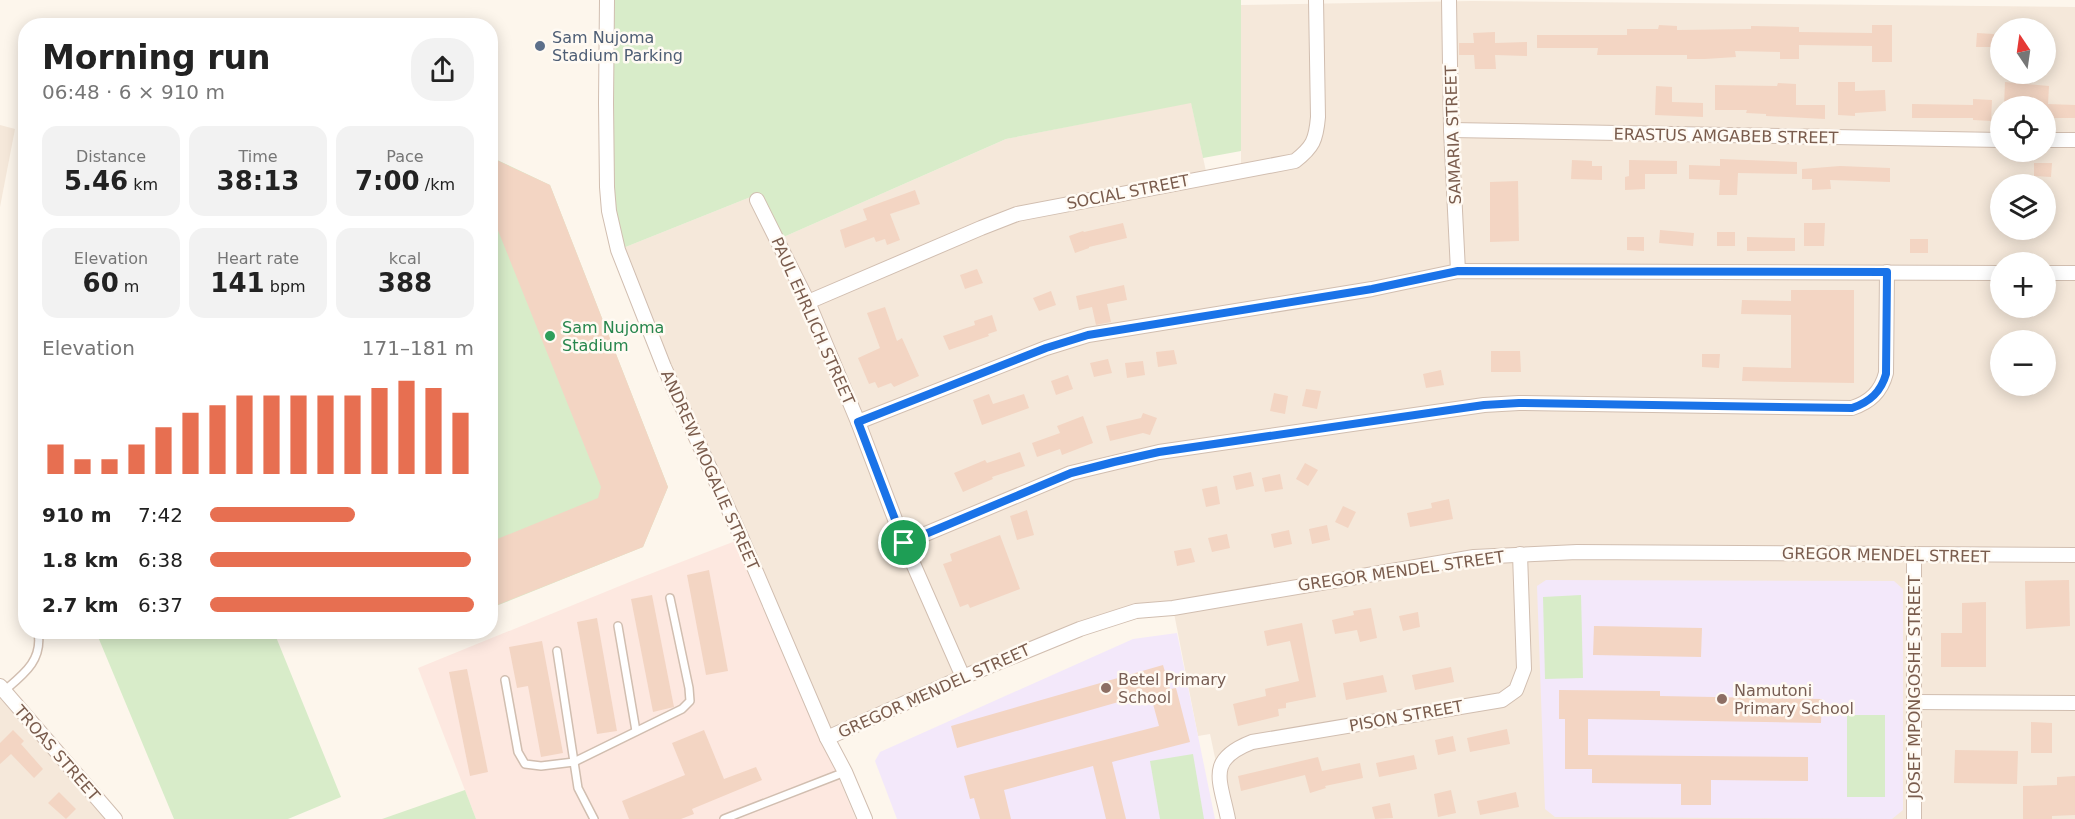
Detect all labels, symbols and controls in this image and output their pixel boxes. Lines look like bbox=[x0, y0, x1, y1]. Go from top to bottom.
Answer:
north arrow bbox=[1990, 18, 2056, 84]
map controls bbox=[1990, 18, 2056, 396]
place label: Sam Nujoma Stadium Parking bbox=[552, 28, 683, 65]
text: Morning run bbox=[42, 38, 270, 77]
button: share bbox=[411, 38, 474, 101]
marker: Sam Nujoma Stadium Parking bbox=[533, 39, 547, 53]
street label: SAMARIA STREET bbox=[1441, 65, 1465, 205]
text: 06:48 · 6 × 910 m bbox=[42, 80, 225, 104]
button: locate bbox=[1990, 96, 2056, 162]
street label: ERASTUS AMGABEB STREET bbox=[1614, 125, 1839, 147]
text: Distance bbox=[76, 147, 146, 166]
text: Time bbox=[238, 147, 278, 166]
text: Pace bbox=[386, 147, 424, 166]
text: 5.46 bbox=[64, 166, 128, 196]
text: 38:13 bbox=[217, 166, 299, 196]
text: 7:00 bbox=[355, 166, 420, 196]
street label: SOCIAL STREET bbox=[1065, 171, 1191, 213]
button: layers bbox=[1990, 174, 2056, 240]
text: km bbox=[128, 175, 158, 194]
text: /km bbox=[420, 175, 455, 194]
street label: PAUL EHRLICH STREET bbox=[767, 234, 859, 408]
text: Elevation bbox=[74, 249, 148, 268]
text: Heart rate bbox=[217, 249, 299, 268]
text: kcal bbox=[389, 249, 421, 268]
button: + bbox=[1990, 252, 2056, 318]
text: 60 bbox=[83, 268, 119, 298]
text: 141 bbox=[210, 268, 265, 298]
text: 388 bbox=[378, 268, 432, 298]
text: m bbox=[119, 277, 139, 296]
text: bpm bbox=[265, 277, 306, 296]
place label: Sam Nujoma Stadium bbox=[562, 318, 664, 355]
marker: Sam Nujoma Stadium bbox=[543, 329, 557, 343]
button: − bbox=[1990, 330, 2056, 396]
text: Elevation bbox=[42, 336, 135, 360]
text: 171–181 m bbox=[362, 336, 474, 360]
street label: ANDREW MOGALIE STREET bbox=[657, 367, 763, 573]
text: 910 m bbox=[42, 503, 112, 527]
text: 7:42 bbox=[138, 503, 183, 527]
pin bbox=[878, 517, 929, 568]
icon: arrive bbox=[887, 526, 920, 559]
street label: GREGOR MENDEL STREET bbox=[1782, 544, 1990, 566]
street label: GREGOR MENDEL STREET bbox=[1297, 547, 1506, 595]
text: 1.8 km bbox=[42, 548, 119, 572]
text: 6:38 bbox=[138, 548, 183, 572]
street label: JOSEF MPONGOSHE STREET bbox=[1905, 575, 1924, 800]
text: 2.7 km bbox=[42, 593, 119, 617]
text: 6:37 bbox=[138, 593, 183, 617]
street label: GREGOR MENDEL STREET bbox=[835, 640, 1033, 742]
place label: Betel Primary School bbox=[1118, 670, 1226, 707]
marker: Betel Primary School bbox=[1099, 681, 1113, 695]
place label: Namutoni Primary School bbox=[1734, 681, 1854, 718]
marker: Namutoni Primary School bbox=[1715, 692, 1729, 706]
street label: PISON STREET bbox=[1348, 697, 1465, 735]
street label: TROAS STREET bbox=[10, 701, 104, 805]

